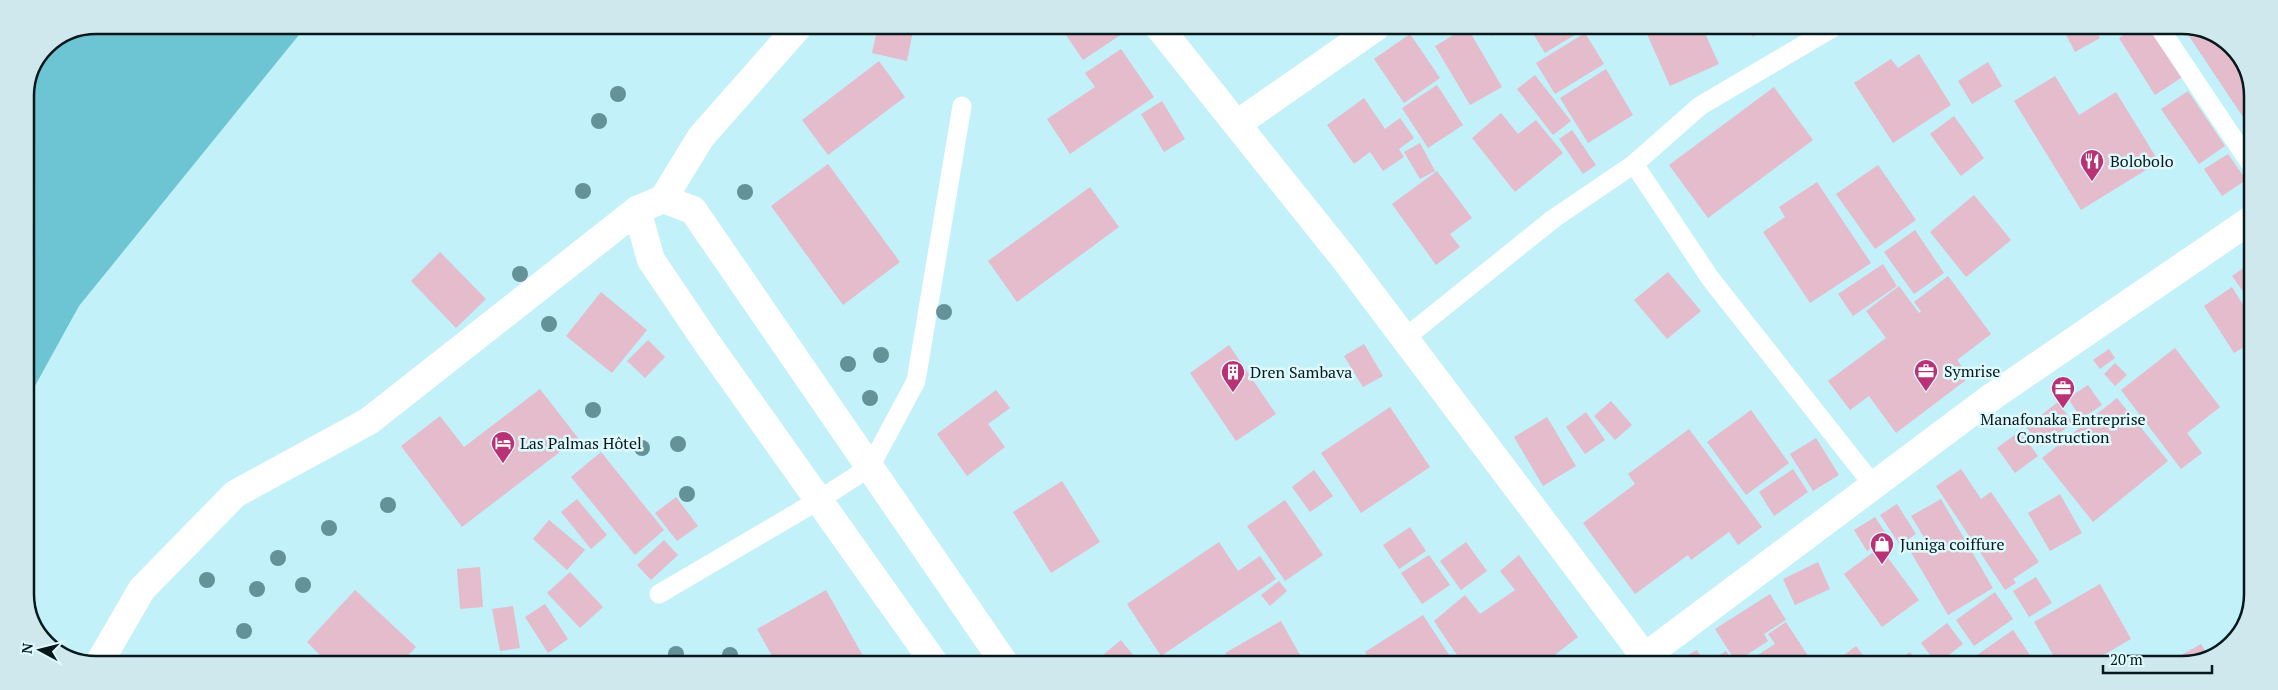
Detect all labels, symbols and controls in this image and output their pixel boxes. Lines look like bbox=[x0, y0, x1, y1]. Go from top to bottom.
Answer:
restaurant icon: Bolobolo bbox=[2079, 148, 2105, 182]
place label: Bolobolo bbox=[2110, 150, 2174, 172]
office icon: Symrise bbox=[1913, 358, 1939, 392]
building icon: Dren Sambava bbox=[1220, 359, 1246, 393]
place label: Symrise bbox=[1944, 360, 2000, 382]
place label: Dren Sambava bbox=[1250, 361, 1352, 383]
office icon: Manafonaka Entreprise Construction bbox=[2050, 375, 2076, 409]
place label: Manafonaka Entreprise Construction bbox=[1980, 408, 2146, 448]
hotel icon: Las Palmas Hôtel bbox=[490, 430, 516, 464]
place label: Las Palmas Hôtel bbox=[520, 432, 642, 454]
shop icon: Juniga coiffure bbox=[1869, 531, 1895, 565]
place label: Juniga coiffure bbox=[1900, 533, 2005, 555]
north arrow bbox=[15, 625, 65, 675]
text: N bbox=[17, 642, 37, 655]
scale bar bbox=[2103, 642, 2212, 674]
text: 20 m bbox=[2110, 649, 2143, 669]

